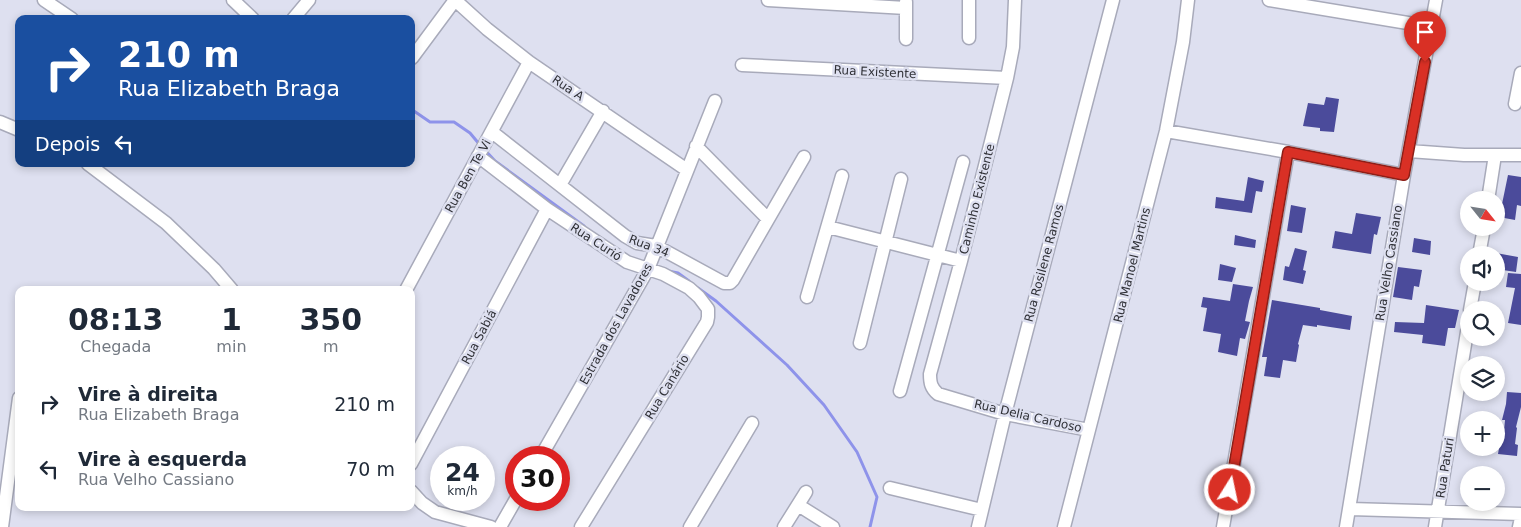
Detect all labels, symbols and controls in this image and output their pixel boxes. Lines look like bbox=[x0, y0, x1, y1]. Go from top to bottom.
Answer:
pin bbox=[1404, 11, 1446, 62]
icon: arrive bbox=[1411, 18, 1439, 46]
icon: right bbox=[35, 35, 100, 100]
text: 210 m bbox=[118, 35, 240, 75]
street label: Rua Existente bbox=[833, 63, 917, 81]
street label: Rua A bbox=[550, 72, 587, 104]
text: Rua Elizabeth Braga bbox=[118, 76, 340, 101]
icon: left bbox=[110, 130, 138, 158]
text: Depois bbox=[35, 133, 100, 155]
street label: Rua Ben Te Vi bbox=[442, 137, 494, 215]
street label: Caminho Existente bbox=[957, 142, 997, 256]
north arrow bbox=[1460, 191, 1505, 236]
map controls bbox=[1460, 191, 1505, 511]
street label: Rua Rosilene Ramos bbox=[1022, 202, 1066, 324]
street label: Rua Velho Cassiano bbox=[1373, 204, 1405, 322]
street label: Rua Manoel Martins bbox=[1111, 206, 1153, 324]
street label: Rua Curió bbox=[568, 220, 624, 264]
street label: Rua 34 bbox=[627, 232, 671, 260]
button: sound bbox=[1460, 246, 1505, 291]
street label: Estrada dos Lavadores bbox=[577, 261, 655, 387]
button: search bbox=[1460, 301, 1505, 346]
text: 08:13 bbox=[68, 302, 163, 337]
text: 1 bbox=[221, 302, 242, 337]
text: 350 bbox=[299, 302, 362, 337]
street label: Rua Sabiá bbox=[459, 307, 499, 367]
text: Chegada bbox=[80, 337, 151, 356]
text: min bbox=[216, 337, 247, 356]
text: m bbox=[323, 337, 339, 356]
street label: Rua Canário bbox=[642, 352, 692, 422]
button: layers bbox=[1460, 356, 1505, 401]
text: Vire à direita bbox=[78, 383, 218, 405]
icon: right bbox=[35, 390, 63, 418]
text: 210 m bbox=[334, 393, 395, 415]
street label: Rua Delia Cardoso bbox=[973, 397, 1083, 435]
text: Rua Elizabeth Braga bbox=[78, 405, 239, 424]
button: + bbox=[1460, 411, 1505, 456]
street label: Rua Paturi bbox=[1433, 437, 1457, 499]
speed limit sign: 30 bbox=[505, 446, 570, 511]
text: Vire à esquerda bbox=[78, 448, 247, 470]
icon: left bbox=[35, 455, 63, 483]
text: 70 m bbox=[346, 458, 395, 480]
text: 24 bbox=[445, 458, 480, 487]
position arrow bbox=[1203, 463, 1255, 515]
button: − bbox=[1460, 466, 1505, 511]
text: Rua Velho Cassiano bbox=[78, 470, 234, 489]
text: km/h bbox=[447, 484, 478, 498]

